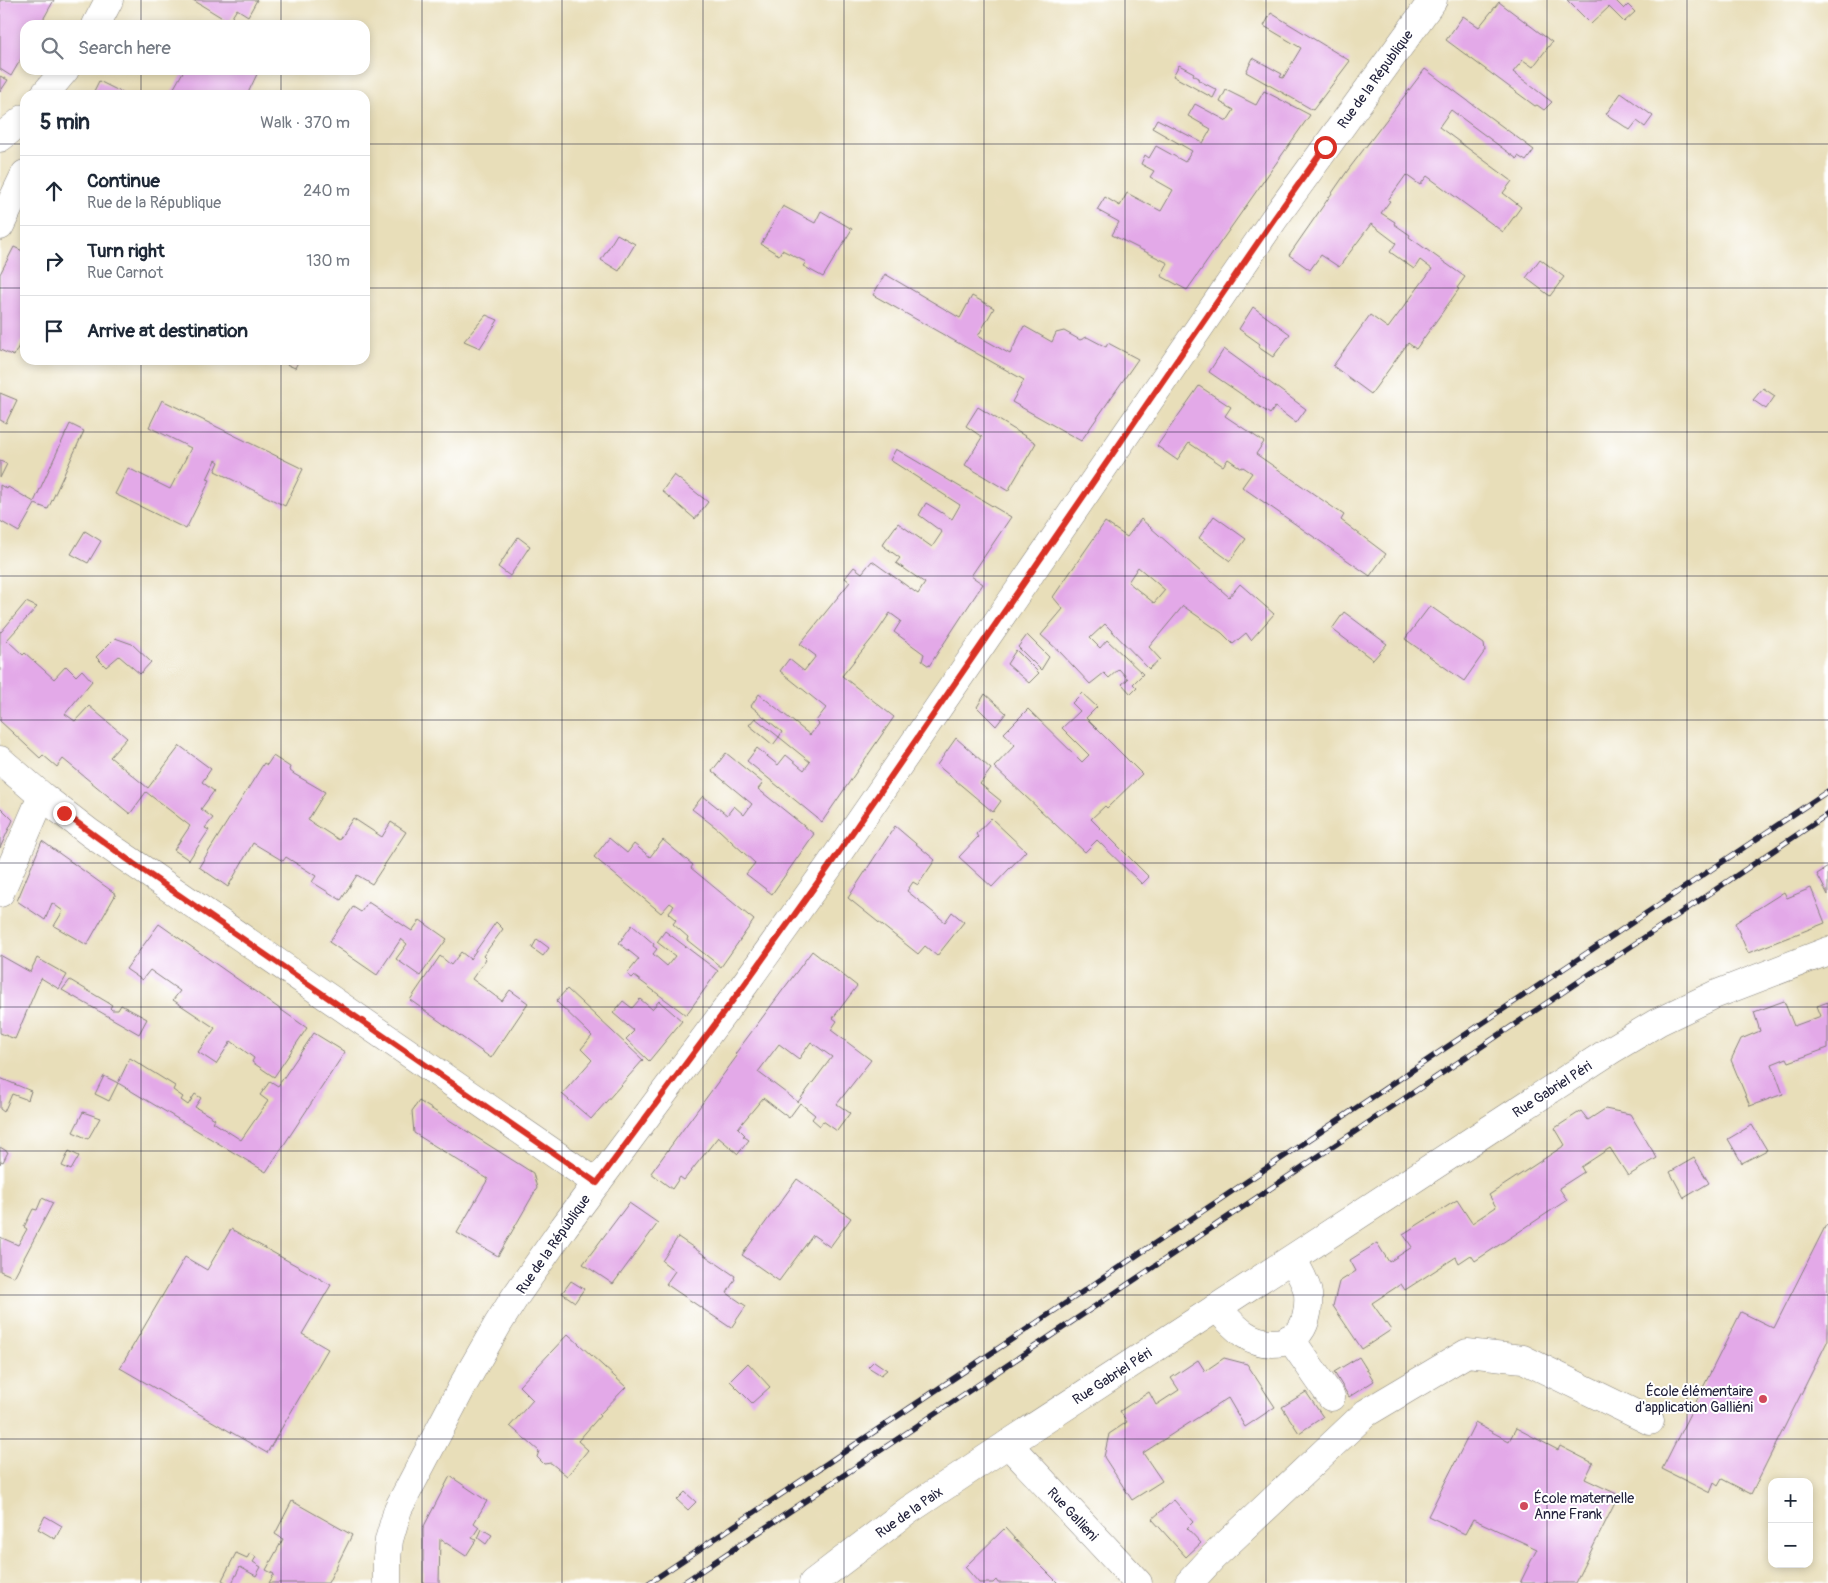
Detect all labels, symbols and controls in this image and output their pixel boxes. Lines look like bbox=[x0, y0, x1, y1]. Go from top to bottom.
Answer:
search box bbox=[20, 20, 370, 75]
street label: Rue de la République bbox=[1334, 27, 1417, 132]
icon: search bbox=[38, 34, 66, 62]
text: Search here bbox=[78, 36, 171, 60]
text: 5 min bbox=[40, 109, 90, 136]
text: Walk · 370 m bbox=[260, 113, 350, 133]
route start bbox=[1314, 136, 1337, 159]
text: Continue bbox=[87, 169, 160, 193]
icon: ahead bbox=[40, 177, 68, 205]
text: 240 m bbox=[303, 181, 350, 201]
text: Rue de la République bbox=[87, 193, 221, 213]
text: Turn right bbox=[87, 239, 165, 263]
icon: right bbox=[40, 247, 68, 275]
text: 130 m bbox=[306, 251, 350, 271]
text: Rue Carnot bbox=[87, 263, 163, 283]
icon: arrive bbox=[40, 317, 68, 345]
text: Arrive at destination bbox=[87, 319, 248, 343]
route end bbox=[53, 802, 76, 825]
street label: Rue Gabriel Péri bbox=[1509, 1057, 1596, 1121]
street label: Rue de la République bbox=[513, 1191, 594, 1297]
street label: Rue Gabriel Péri bbox=[1069, 1344, 1156, 1408]
place label: École élémentaire d'application Galliéni bbox=[1635, 1382, 1754, 1416]
marker: École élémentaire d'application Galliéni bbox=[1757, 1393, 1769, 1405]
map controls bbox=[1768, 1478, 1813, 1568]
button: + bbox=[1768, 1478, 1813, 1523]
street label: Rue de la Paix bbox=[872, 1483, 946, 1542]
street label: Rue Gallieni bbox=[1044, 1484, 1102, 1545]
place label: École maternelle Anne Frank bbox=[1534, 1489, 1634, 1523]
marker: École maternelle Anne Frank bbox=[1518, 1500, 1530, 1512]
button: − bbox=[1768, 1523, 1813, 1568]

